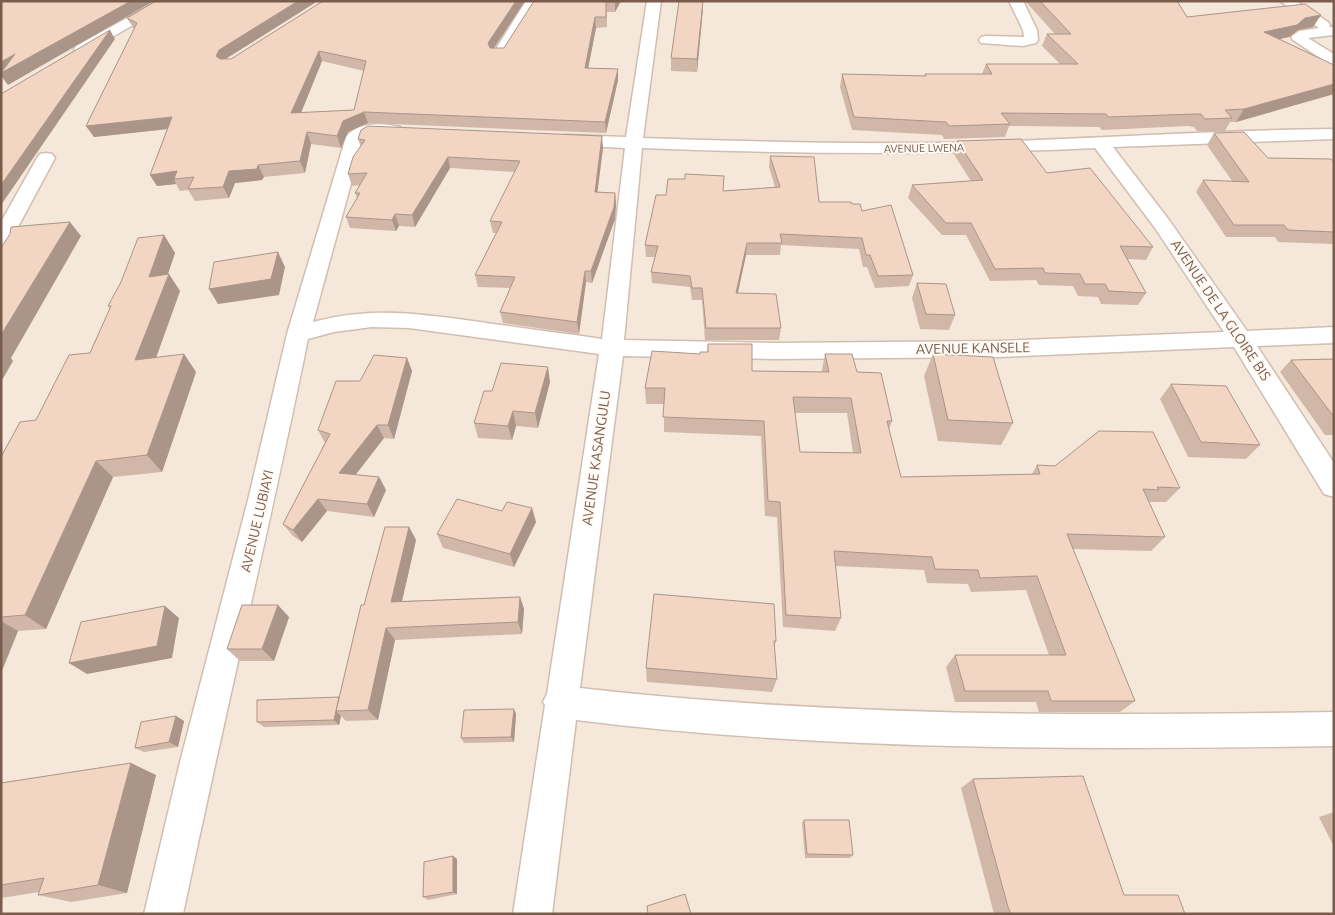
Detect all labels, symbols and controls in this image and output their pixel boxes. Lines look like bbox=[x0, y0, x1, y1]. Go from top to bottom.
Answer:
street label: AVENUE LWENA bbox=[884, 141, 965, 155]
street label: AVENUE DE LA GLOIRE BIS bbox=[1168, 237, 1274, 383]
street label: AVENUE KANSELE bbox=[916, 339, 1030, 357]
street label: AVENUE KASANGULU bbox=[579, 390, 613, 526]
street label: AVENUE LUBIAYI bbox=[237, 468, 277, 574]

